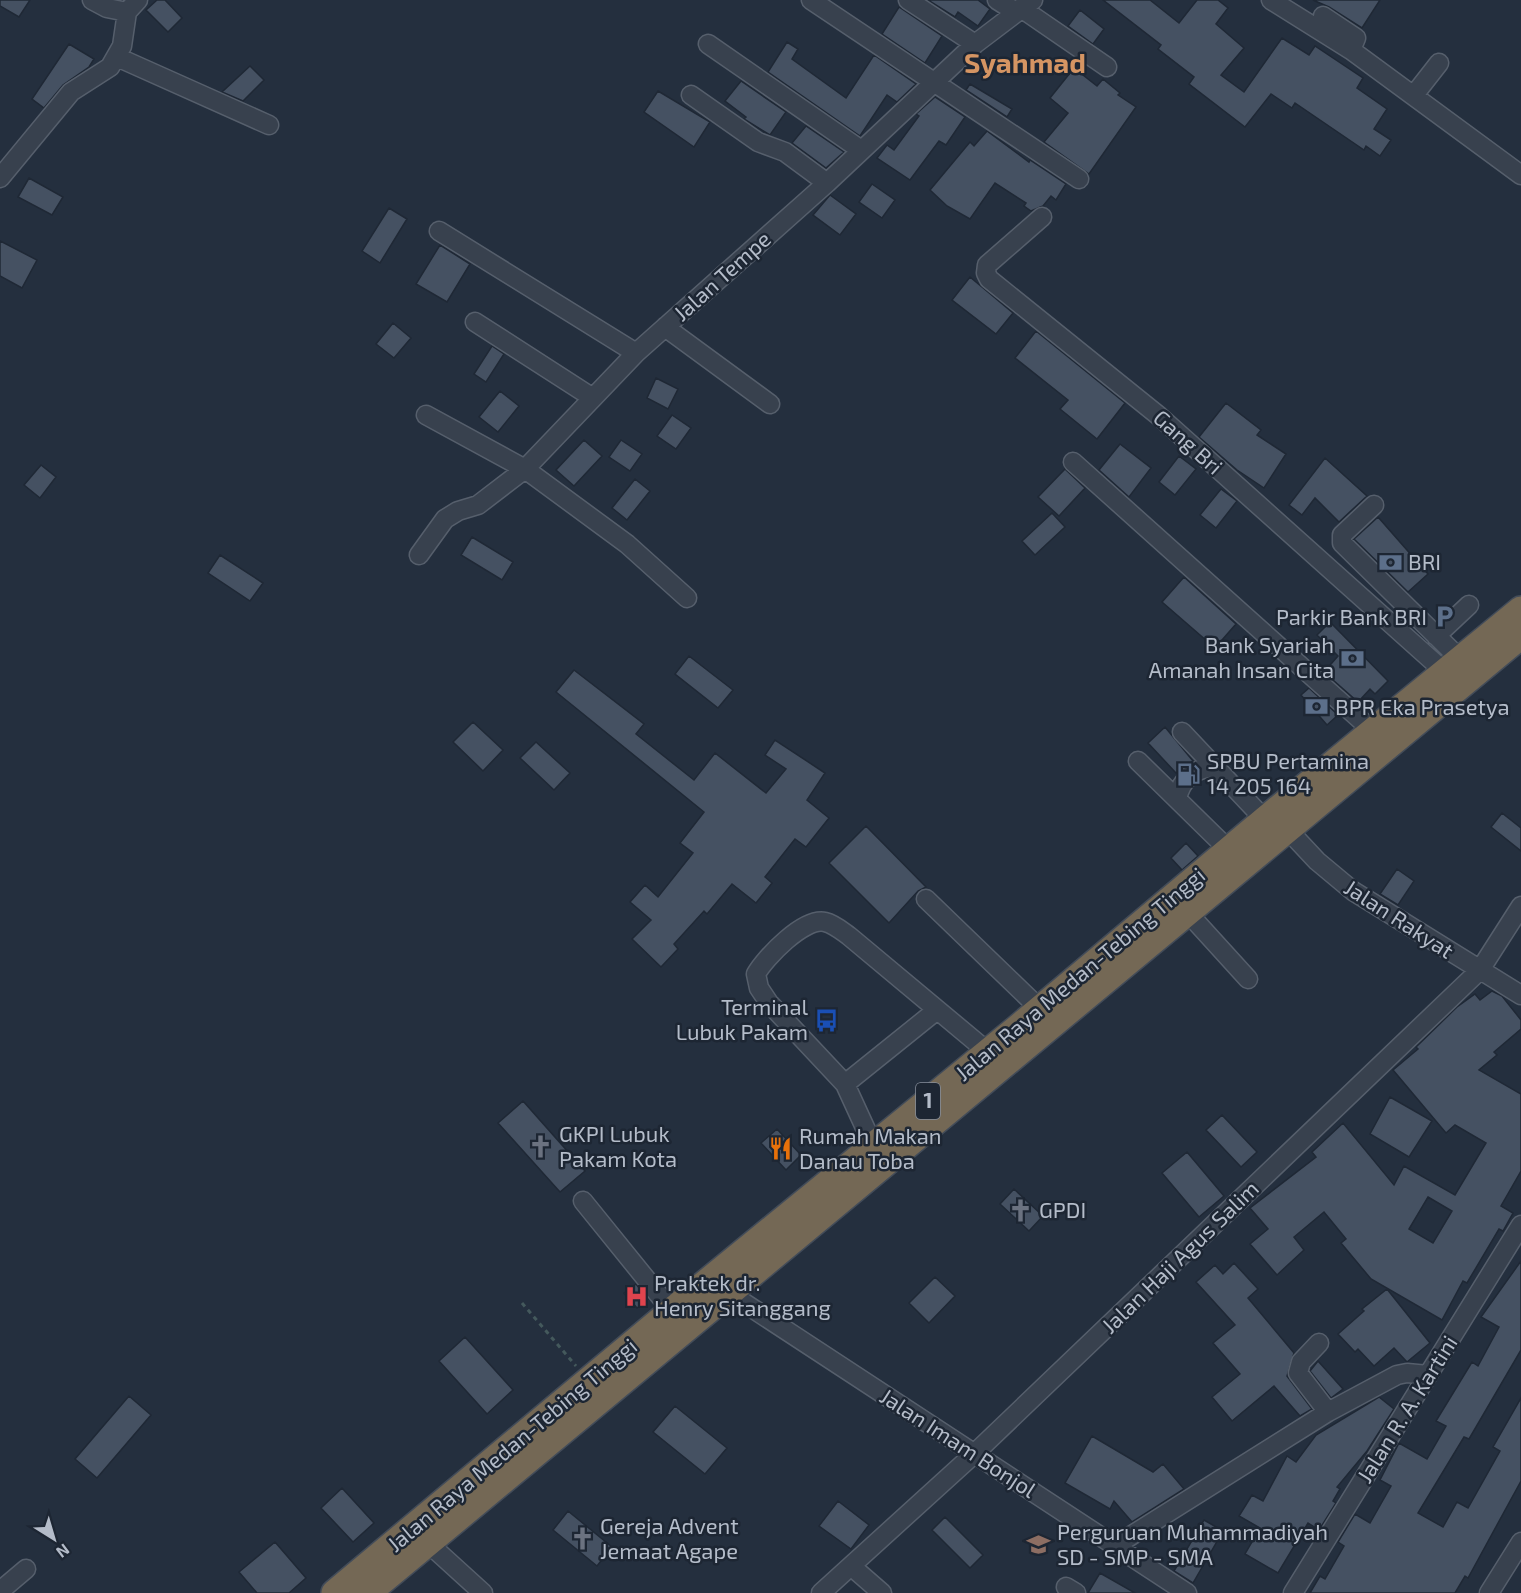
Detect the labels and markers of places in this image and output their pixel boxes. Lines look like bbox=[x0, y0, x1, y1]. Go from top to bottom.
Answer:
place label: BRI bbox=[1408, 548, 1441, 574]
bank icon: BRI bbox=[1377, 549, 1403, 575]
place label: Parkir Bank BRI bbox=[1276, 603, 1427, 629]
parking icon: Parkir Bank BRI bbox=[1432, 604, 1458, 630]
place label: Bank Syariah Amanah Insan Cita bbox=[1148, 631, 1334, 682]
bank icon: Bank Syariah Amanah Insan Cita bbox=[1339, 645, 1365, 671]
place label: BPR Eka Prasetya bbox=[1335, 693, 1509, 719]
bank icon: BPR Eka Prasetya bbox=[1304, 694, 1330, 720]
place label: SPBU Pertamina 14 205 164 bbox=[1207, 747, 1369, 798]
fuel station icon: SPBU Pertamina 14 205 164 bbox=[1176, 761, 1202, 787]
place label: Terminal Lubuk Pakam bbox=[676, 993, 808, 1044]
bus stop icon: Terminal Lubuk Pakam bbox=[813, 1007, 839, 1033]
place label: GKPI Lubuk Pakam Kota bbox=[559, 1120, 677, 1171]
place label: Rumah Makan Danau Toba bbox=[799, 1122, 942, 1173]
church icon: GKPI Lubuk Pakam Kota bbox=[528, 1134, 554, 1160]
restaurant icon: Rumah Makan Danau Toba bbox=[768, 1136, 794, 1162]
place label: GPDI bbox=[1039, 1196, 1086, 1222]
church icon: GPDI bbox=[1008, 1197, 1034, 1223]
place label: Praktek dr. Henry Sitanggang bbox=[654, 1269, 831, 1320]
hospital icon: Praktek dr. Henry Sitanggang bbox=[623, 1283, 649, 1309]
place label: Gereja Advent Jemaat Agape bbox=[600, 1512, 739, 1563]
place label: Perguruan Muhammadiyah SD - SMP - SMA bbox=[1057, 1518, 1328, 1569]
church icon: Gereja Advent Jemaat Agape bbox=[569, 1526, 595, 1552]
school or university icon: Perguruan Muhammadiyah SD - SMP - SMA bbox=[1026, 1532, 1052, 1558]

